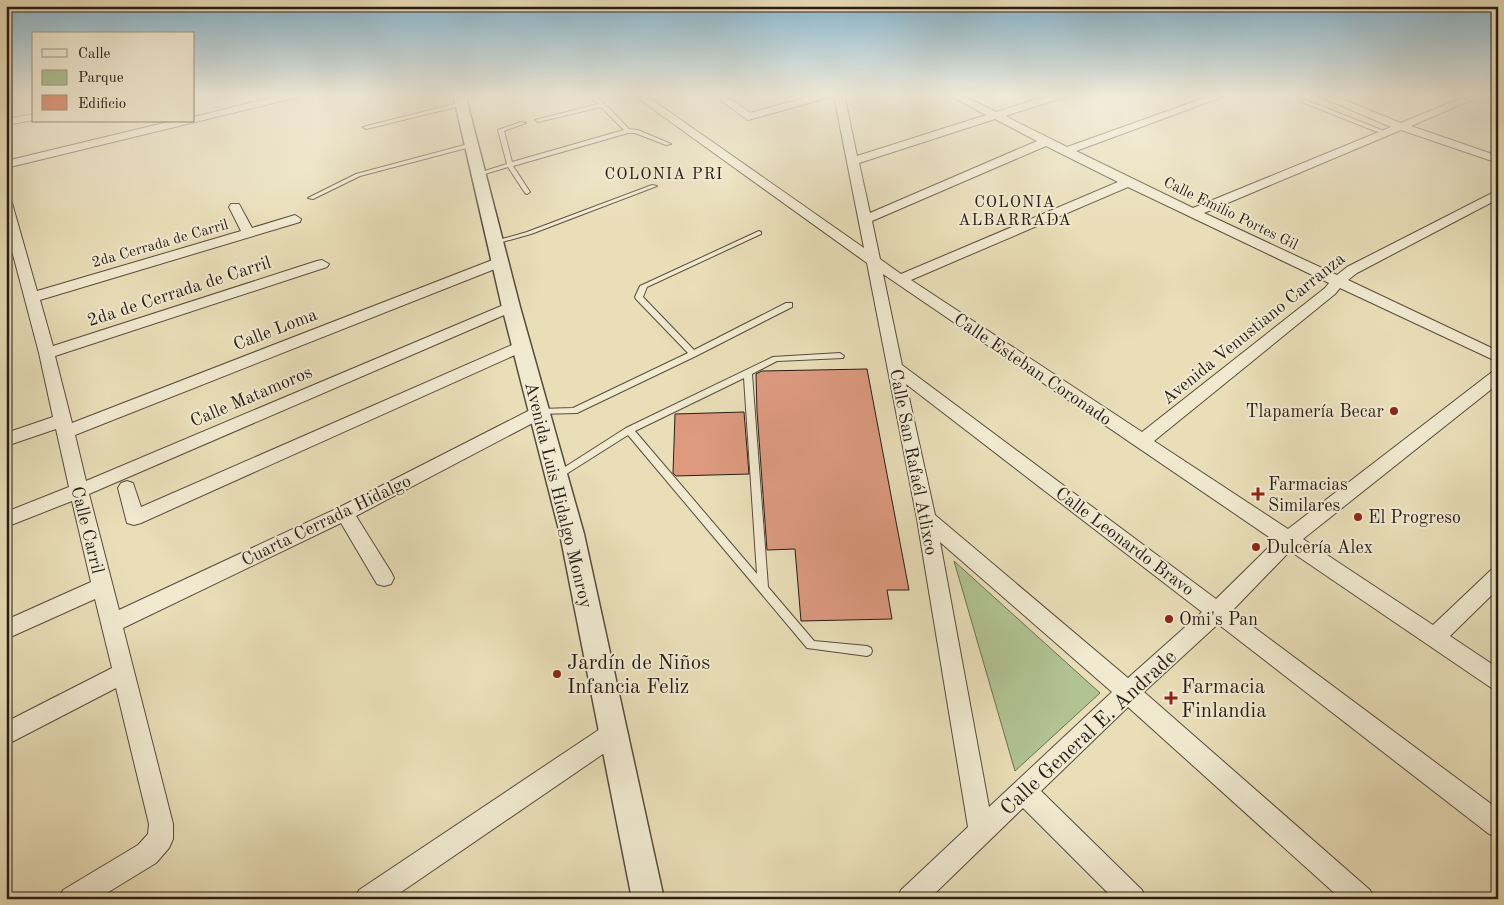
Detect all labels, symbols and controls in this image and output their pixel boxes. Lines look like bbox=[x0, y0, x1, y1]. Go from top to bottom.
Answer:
legend bbox=[32, 32, 195, 122]
text: Calle bbox=[78, 47, 111, 62]
text: Parque bbox=[78, 71, 124, 86]
text: Edificio bbox=[78, 97, 126, 112]
district label: COLONIA PRI bbox=[605, 167, 723, 183]
street label: Calle Emilio Portes Gil bbox=[1161, 175, 1300, 253]
district label: COLONIA ALBARRADA bbox=[958, 195, 1072, 229]
street label: 2da Cerrada de Carril bbox=[91, 218, 230, 271]
street label: Avenida Venustiano Carranza bbox=[1159, 249, 1349, 408]
street label: 2da de Cerrada de Carril bbox=[85, 254, 274, 330]
street label: Calle Loma bbox=[231, 306, 320, 354]
street label: Calle Esteban Coronado bbox=[950, 310, 1115, 429]
street label: Calle Matamoros bbox=[188, 363, 315, 431]
street label: Calle San Rafaél Atlixco bbox=[886, 368, 940, 557]
street label: Avenida Luis Hidalgo Monroy bbox=[521, 380, 595, 611]
place label: Tlapamería Becar bbox=[1246, 403, 1385, 421]
marker: Tlapamería Becar bbox=[1388, 405, 1400, 417]
street label: Cuarta Cerrada Hidalgo bbox=[239, 472, 414, 570]
place label: Farmacias Similares bbox=[1268, 476, 1348, 515]
street label: Calle Leonardo Bravo bbox=[1052, 484, 1197, 600]
street label: Calle Carril bbox=[67, 485, 107, 576]
marker: Farmacias Similares bbox=[1252, 488, 1264, 500]
place label: El Progreso bbox=[1368, 509, 1461, 527]
marker: El Progreso bbox=[1352, 511, 1364, 523]
place label: Dulcería Alex bbox=[1266, 539, 1373, 557]
marker: Dulcería Alex bbox=[1250, 541, 1262, 553]
place label: Omi's Pan bbox=[1179, 611, 1258, 629]
marker: Omi's Pan bbox=[1163, 613, 1175, 625]
street label: Calle General E. Andrade bbox=[997, 646, 1181, 820]
place label: Jardín de Niños Infancia Feliz bbox=[567, 653, 710, 698]
marker: Jardín de Niños Infancia Feliz bbox=[551, 668, 563, 680]
place label: Farmacia Finlandia bbox=[1181, 677, 1267, 722]
marker: Farmacia Finlandia bbox=[1165, 692, 1177, 704]

